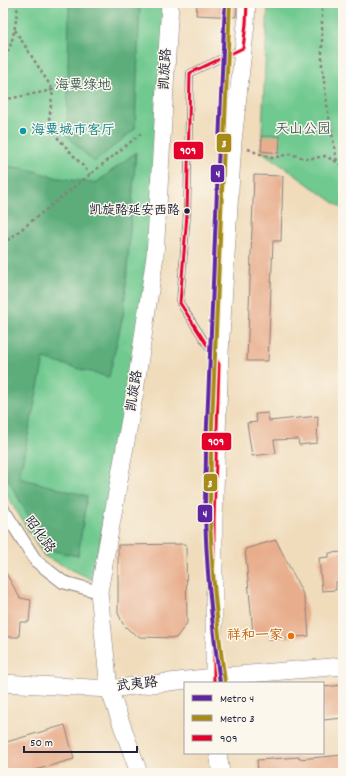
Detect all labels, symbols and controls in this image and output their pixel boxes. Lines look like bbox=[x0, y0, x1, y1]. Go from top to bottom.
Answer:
street label: 凯旋路 bbox=[155, 48, 177, 90]
park label: 海粟绿地 bbox=[55, 76, 111, 96]
park label: 天山公园 bbox=[275, 120, 331, 140]
place label: 海粟城市客厅 bbox=[31, 121, 115, 141]
marker: 海粟城市客厅 bbox=[18, 126, 28, 136]
line badge: 3 bbox=[216, 133, 232, 153]
text: 3 bbox=[222, 137, 227, 153]
line badge: 909 bbox=[173, 141, 204, 160]
text: 909 bbox=[180, 144, 196, 160]
line badge: 4 bbox=[210, 164, 225, 183]
text: 4 bbox=[216, 167, 220, 183]
place label: 凯旋路延安西路 bbox=[89, 202, 180, 221]
marker: 凯旋路延安西路 bbox=[182, 206, 192, 216]
street label: 凯旋路 bbox=[122, 369, 148, 413]
line badge: 909 bbox=[201, 432, 232, 451]
text: 909 bbox=[208, 435, 224, 451]
line badge: 3 bbox=[203, 473, 218, 492]
text: 3 bbox=[208, 477, 213, 493]
line badge: 4 bbox=[197, 504, 213, 523]
text: 4 bbox=[203, 507, 207, 523]
street label: 昭化路 bbox=[19, 512, 59, 558]
place label: 祥和一家 bbox=[227, 626, 283, 646]
marker: 祥和一家 bbox=[286, 631, 296, 641]
street label: 武夷路 bbox=[115, 673, 159, 697]
legend bbox=[184, 682, 324, 754]
text: Metro 4 bbox=[220, 691, 254, 708]
text: Metro 3 bbox=[220, 711, 255, 728]
scale bar bbox=[24, 728, 137, 754]
text: 909 bbox=[220, 731, 238, 748]
text: 50 m bbox=[30, 735, 53, 752]

